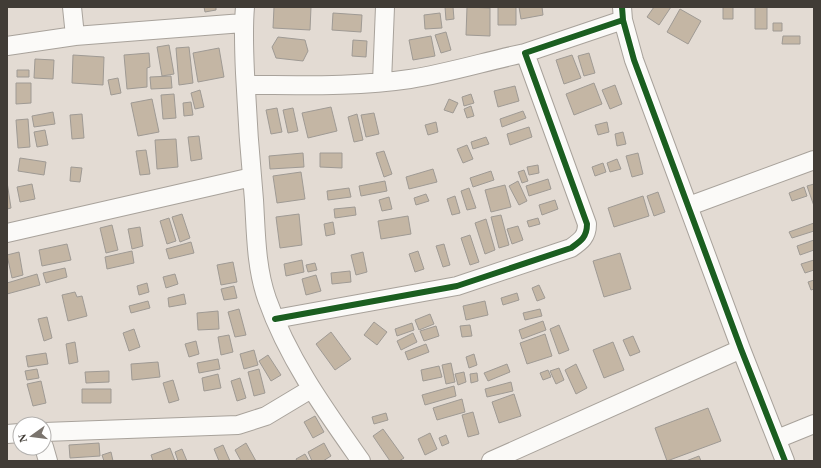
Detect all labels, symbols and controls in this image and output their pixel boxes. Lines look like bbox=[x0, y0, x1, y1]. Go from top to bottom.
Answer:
north arrow bbox=[12, 416, 52, 456]
text: N bbox=[16, 433, 29, 444]

